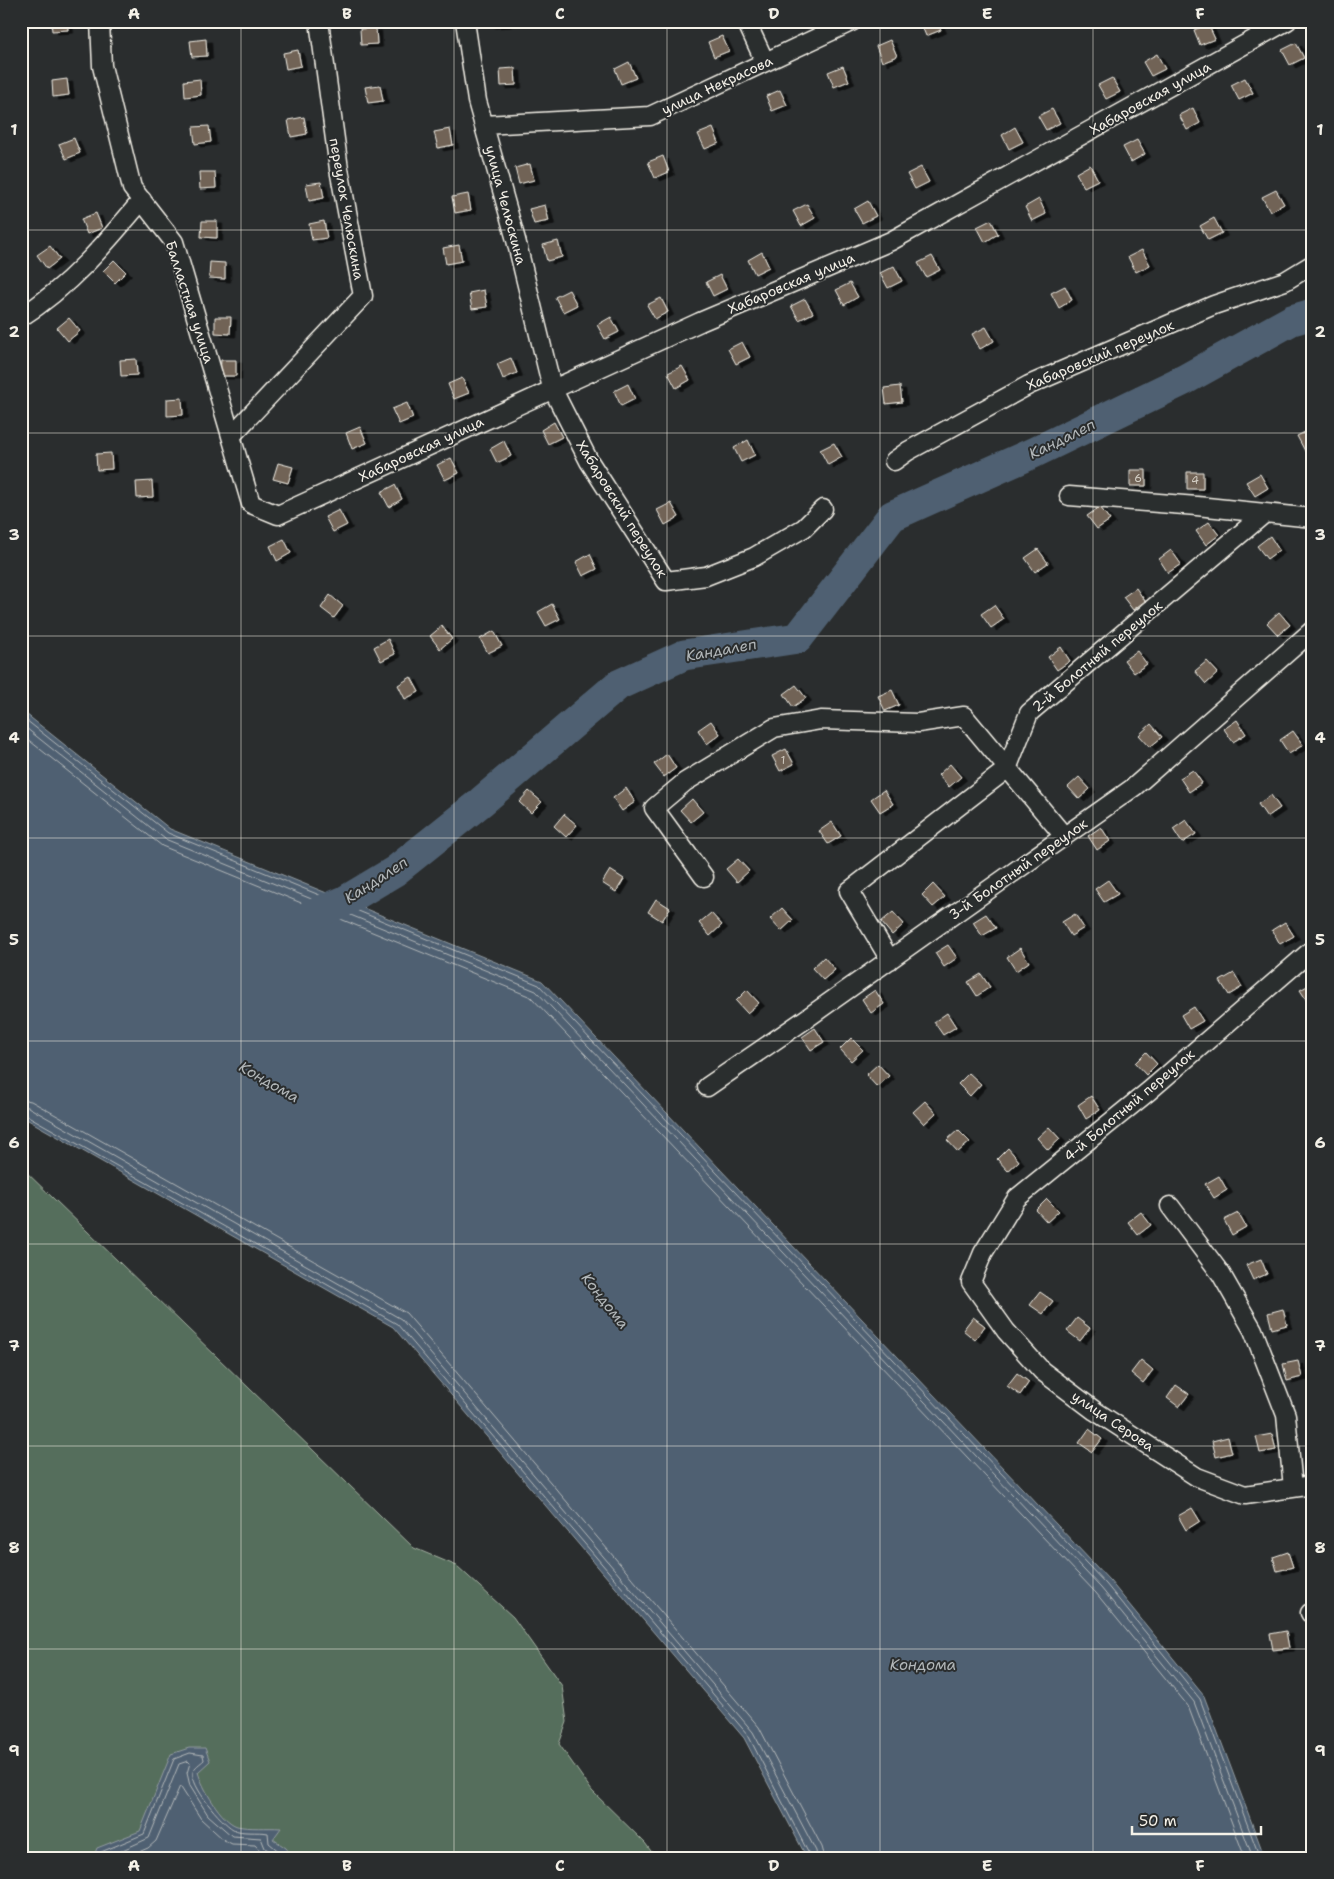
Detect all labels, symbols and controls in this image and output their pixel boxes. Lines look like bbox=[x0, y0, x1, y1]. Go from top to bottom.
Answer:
text: A bbox=[128, 3, 140, 24]
text: B bbox=[342, 3, 352, 24]
text: C bbox=[555, 3, 565, 24]
text: D bbox=[768, 3, 780, 24]
text: E bbox=[982, 3, 992, 24]
text: F bbox=[1195, 3, 1205, 24]
street label: улица Некрасова bbox=[659, 51, 776, 119]
street label: Хабаровская улица bbox=[1086, 57, 1214, 139]
text: 1 bbox=[10, 119, 18, 140]
text: 1 bbox=[1316, 119, 1324, 140]
street label: переулок Челюскина bbox=[326, 137, 368, 282]
street label: улица Челюскина bbox=[481, 143, 531, 267]
street label: Балластная улица bbox=[162, 239, 218, 366]
street label: Хабаровская улица bbox=[725, 248, 857, 318]
street label: Хабаровский переулок bbox=[1024, 316, 1177, 394]
text: 2 bbox=[8, 321, 20, 342]
text: 2 bbox=[1314, 321, 1326, 342]
street label: Хабаровская улица bbox=[356, 412, 487, 486]
water label: Кандалеп bbox=[1026, 414, 1098, 464]
street label: Хабаровский переулок bbox=[572, 437, 672, 581]
house number: 6 bbox=[1134, 471, 1142, 486]
house number: 4 bbox=[1191, 473, 1199, 488]
text: 3 bbox=[8, 524, 20, 545]
text: 3 bbox=[1314, 524, 1326, 545]
street label: 2-й Болотный переулок bbox=[1028, 596, 1166, 716]
water label: Кандалеп bbox=[684, 634, 758, 666]
text: 4 bbox=[8, 727, 20, 748]
text: 4 bbox=[1314, 727, 1326, 748]
house number: 1 bbox=[781, 753, 785, 768]
street label: 3-й Болотный переулок bbox=[945, 814, 1091, 924]
water label: Кандалеп bbox=[341, 852, 411, 908]
text: 5 bbox=[9, 929, 19, 950]
text: 5 bbox=[1315, 929, 1325, 950]
street label: 4-й Болотный переулок bbox=[1060, 1045, 1198, 1165]
water label: Кондома bbox=[235, 1057, 303, 1107]
text: 6 bbox=[8, 1132, 20, 1153]
text: 6 bbox=[1314, 1132, 1326, 1153]
water label: Кондома bbox=[577, 1269, 633, 1333]
text: 7 bbox=[8, 1335, 20, 1356]
text: 7 bbox=[1314, 1335, 1326, 1356]
street label: улица Серова bbox=[1068, 1387, 1158, 1455]
text: 8 bbox=[8, 1537, 20, 1558]
text: 8 bbox=[1314, 1537, 1326, 1558]
water label: Кондома bbox=[890, 1655, 956, 1675]
text: 9 bbox=[8, 1740, 20, 1761]
text: 9 bbox=[1314, 1740, 1326, 1761]
scale bar bbox=[1132, 1804, 1260, 1836]
text: 50 m bbox=[1139, 1811, 1177, 1831]
text: A bbox=[128, 1855, 140, 1876]
text: B bbox=[342, 1855, 352, 1876]
text: C bbox=[555, 1855, 565, 1876]
text: D bbox=[768, 1855, 780, 1876]
text: E bbox=[982, 1855, 992, 1876]
text: F bbox=[1195, 1855, 1205, 1876]

